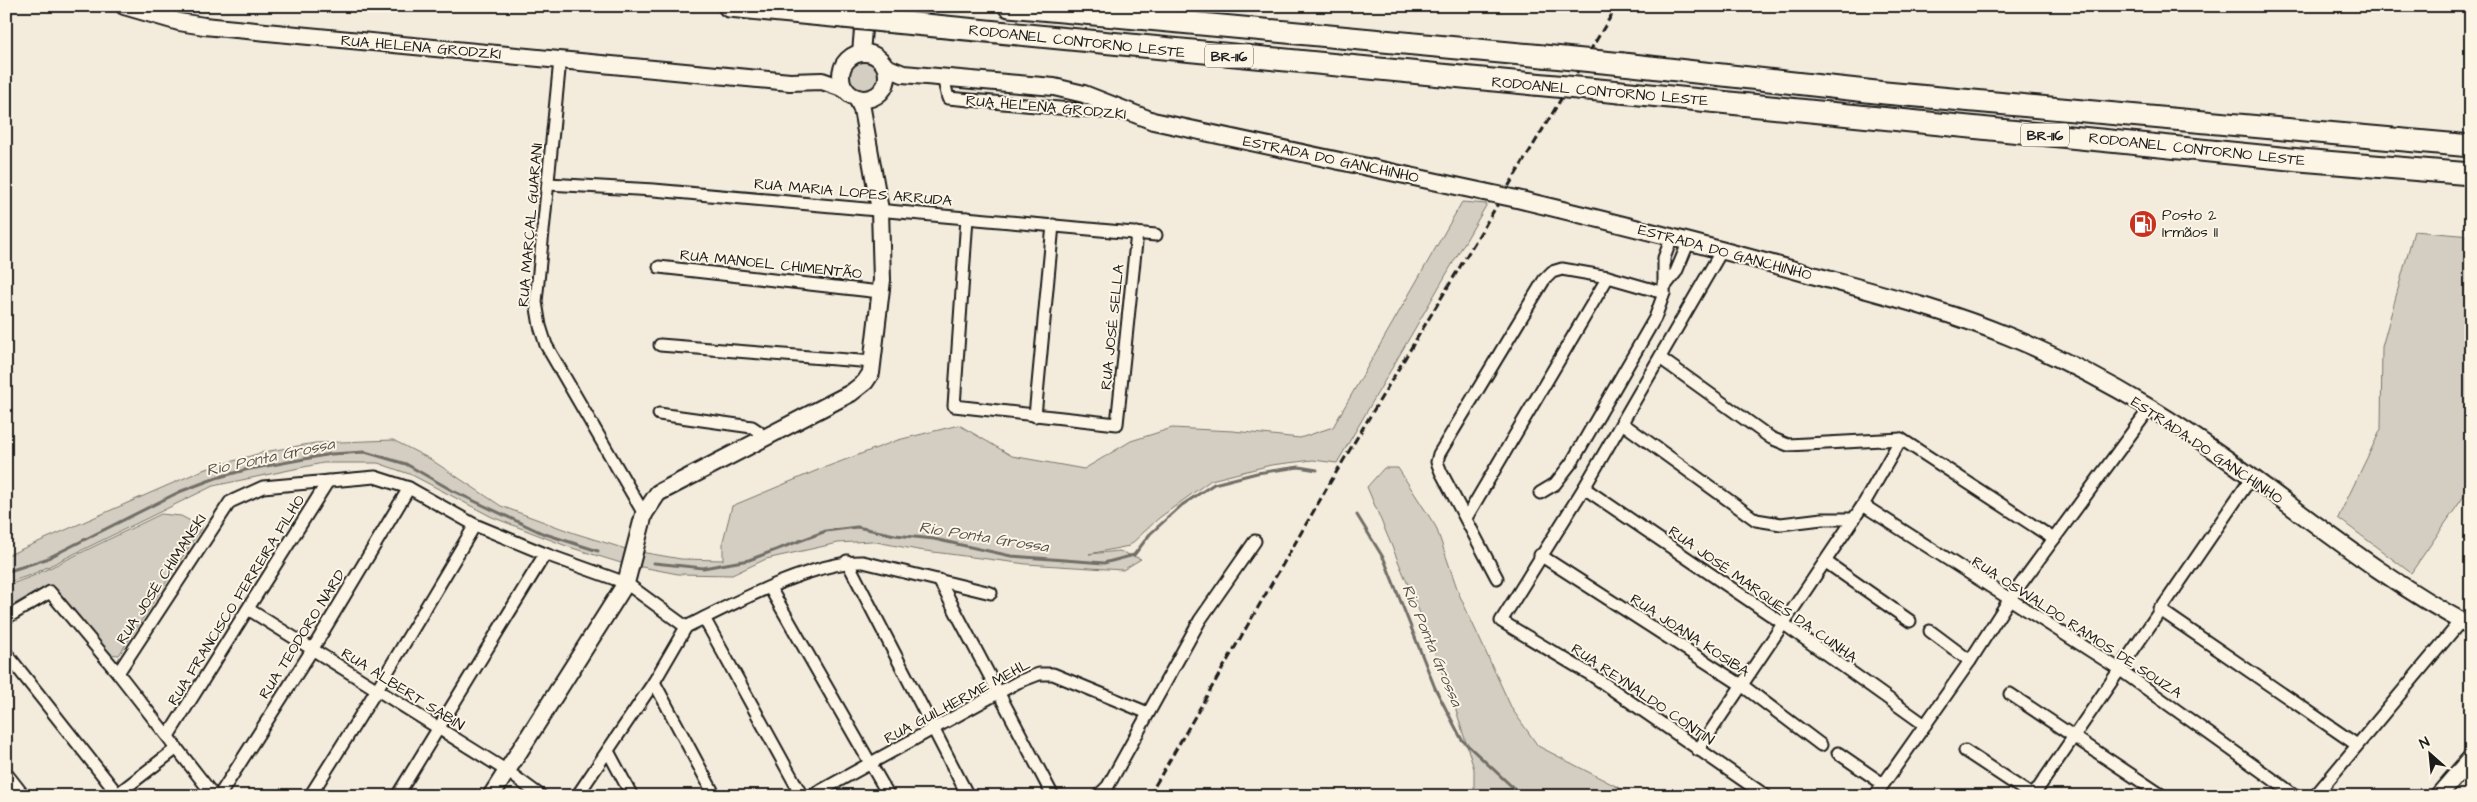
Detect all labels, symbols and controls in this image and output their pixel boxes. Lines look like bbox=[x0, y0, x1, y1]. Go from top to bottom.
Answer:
street label: RODOANEL CONTORNO LESTE bbox=[968, 20, 1186, 63]
street label: RUA HELENA GRODZKI bbox=[340, 30, 502, 65]
road number: BR-116 bbox=[1205, 44, 1253, 68]
street label: RODOANEL CONTORNO LESTE bbox=[1491, 72, 1709, 111]
street label: RUA HELENA GRODZKI bbox=[965, 90, 1127, 125]
road number: BR-116 bbox=[2021, 124, 2069, 146]
street label: RODOANEL CONTORNO LESTE bbox=[2088, 128, 2306, 171]
street label: ESTRADA DO GANCHINHO bbox=[1241, 131, 1421, 188]
street label: RUA MARÇAL GUARANI bbox=[513, 142, 548, 308]
street label: RUA MARIA LOPES ARRUDA bbox=[753, 173, 953, 212]
place label: Posto 2 Irmãos II bbox=[2162, 205, 2218, 243]
fuel station icon: Posto 2 Irmãos II bbox=[2128, 209, 2158, 239]
street label: ESTRADA DO GANCHINHO bbox=[1636, 219, 1814, 286]
street label: RUA MANOEL CHIMENTÃO bbox=[679, 244, 863, 285]
street label: RUA JOSÉ SELLA bbox=[1095, 263, 1130, 391]
street label: ESTRADA DO GANCHINHO bbox=[2127, 392, 2287, 509]
water label: Rio Ponta Grossa bbox=[204, 432, 337, 481]
street label: RUA FRANCISCO FERREIRA FILHO bbox=[163, 491, 310, 709]
street label: RUA JOSÉ CHIMANSKI bbox=[111, 510, 212, 649]
water label: Rio Ponta Grossa bbox=[918, 516, 1051, 558]
street label: RUA JOSÉ MARQUES DA CUNHA bbox=[1664, 521, 1862, 668]
street label: RUA OSWALDO RAMOS DE SOUZA bbox=[1968, 551, 2186, 704]
street label: RUA TEODORO NARD bbox=[254, 565, 351, 703]
water label: Rio Ponta Grossa bbox=[1396, 581, 1468, 711]
street label: RUA JOANA KOSIBA bbox=[1626, 589, 1754, 682]
street label: RUA REYNALDO CONTIN bbox=[1567, 639, 1718, 750]
street label: RUA ALBERT SABIN bbox=[337, 643, 468, 736]
street label: RUA GUILHERME MEHL bbox=[880, 654, 1035, 749]
north arrow bbox=[2404, 730, 2454, 780]
text: N bbox=[2416, 732, 2433, 754]

